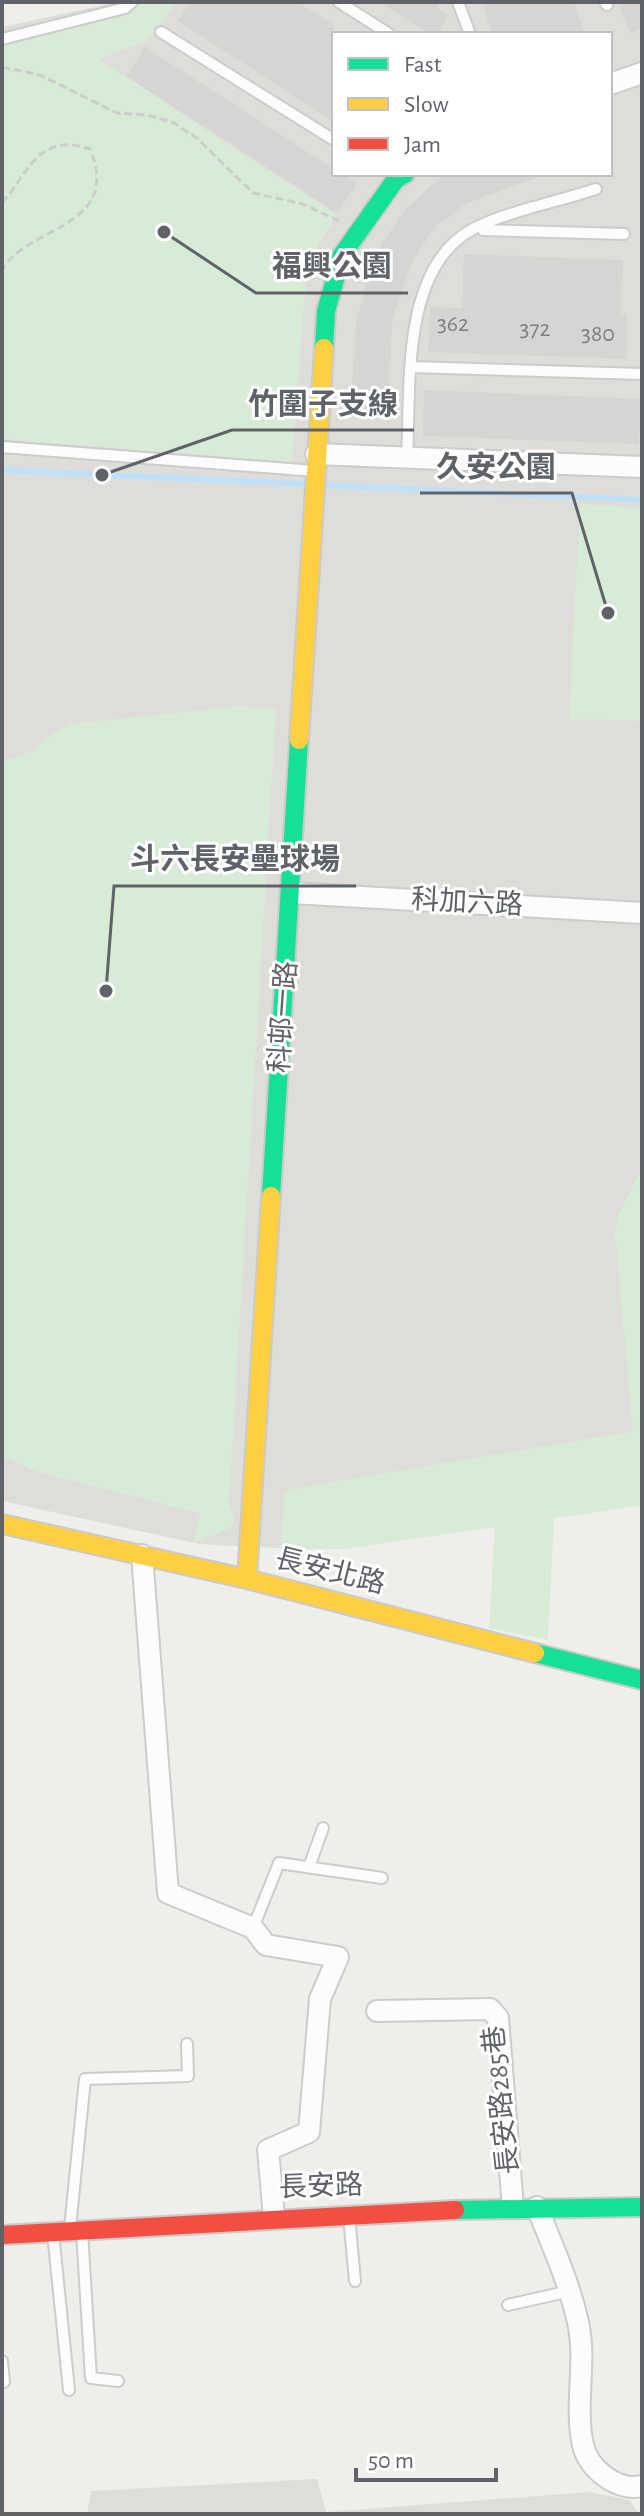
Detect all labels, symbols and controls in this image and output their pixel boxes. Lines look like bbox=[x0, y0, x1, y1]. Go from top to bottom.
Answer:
legend bbox=[332, 32, 612, 176]
text: Fast bbox=[404, 53, 442, 77]
text: Slow bbox=[404, 93, 449, 117]
text: Jam bbox=[404, 133, 441, 157]
callout: 福興公園 bbox=[256, 239, 408, 293]
text: 福興公園 bbox=[272, 250, 392, 282]
house number: 362 bbox=[437, 312, 469, 336]
house number: 372 bbox=[520, 317, 550, 341]
house number: 380 bbox=[581, 322, 615, 346]
callout: 竹圍子支線 bbox=[232, 376, 414, 430]
text: 竹圍子支線 bbox=[248, 388, 398, 420]
callout: 久安公園 bbox=[420, 439, 572, 493]
text: 久安公園 bbox=[436, 451, 556, 483]
callout: 斗六長安壘球場 bbox=[114, 832, 356, 886]
text: 斗六長安壘球場 bbox=[130, 843, 340, 875]
street label: 科加六路 bbox=[410, 884, 524, 920]
street label: 科邨一路 bbox=[264, 960, 302, 1074]
street label: 長安北路 bbox=[272, 1543, 388, 1599]
street label: 長安路285巷 bbox=[478, 2024, 524, 2176]
street label: 長安路 bbox=[278, 2170, 363, 2202]
scale bar bbox=[356, 2432, 496, 2482]
text: 50 m bbox=[368, 2449, 414, 2473]

